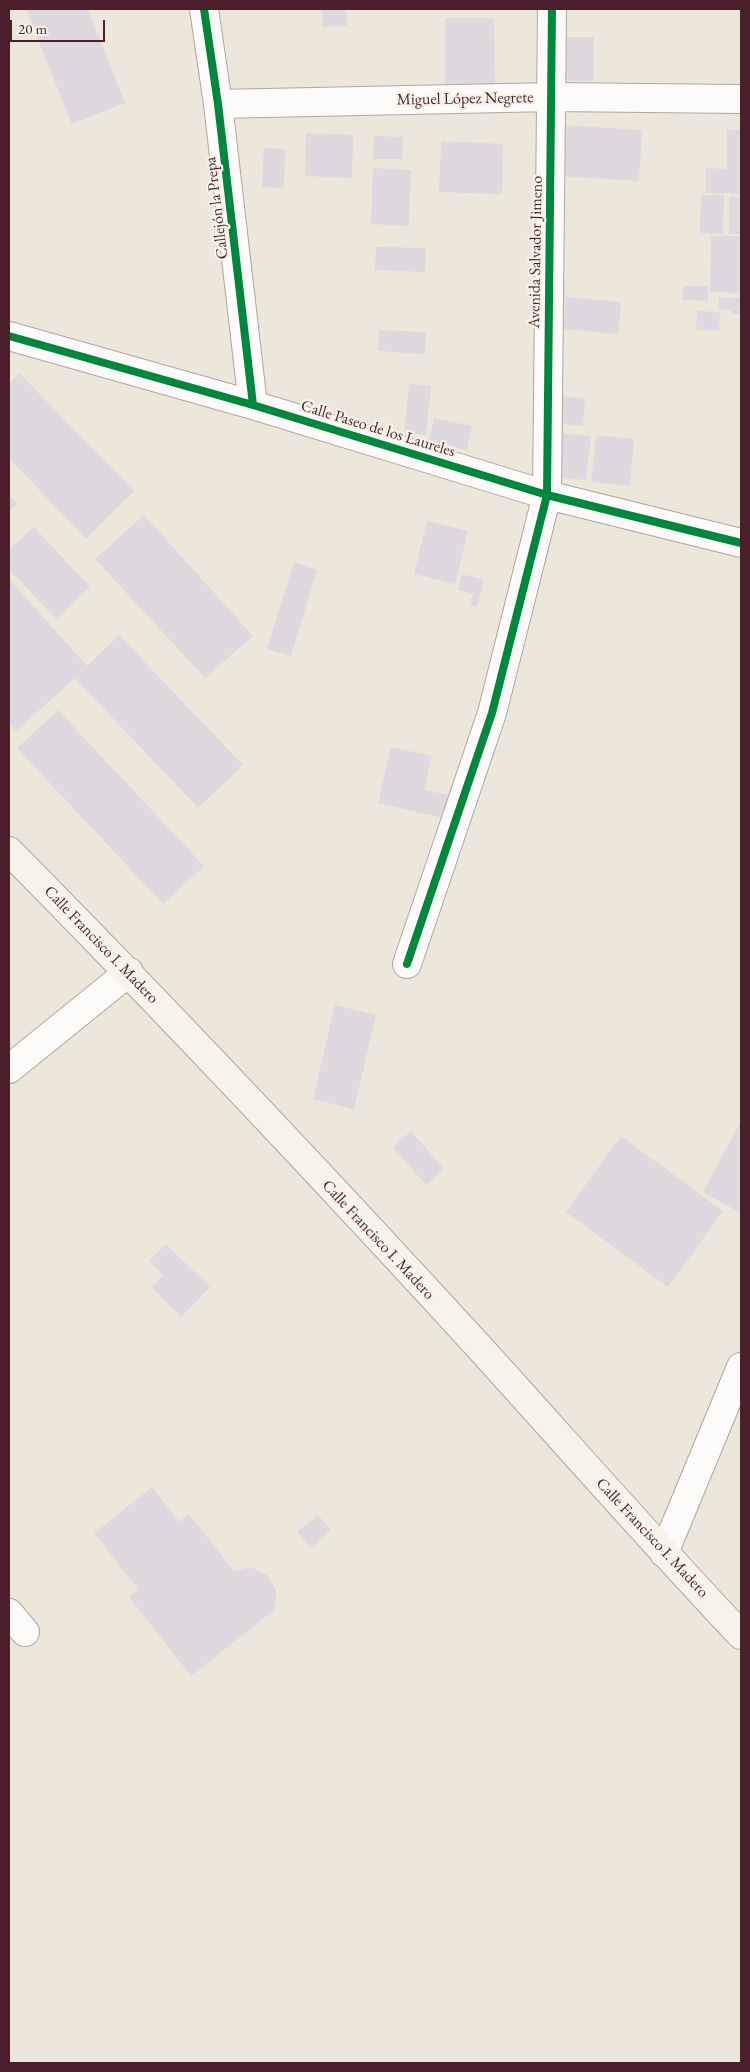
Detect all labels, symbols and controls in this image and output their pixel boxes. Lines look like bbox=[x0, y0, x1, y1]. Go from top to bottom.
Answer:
scale bar bbox=[12, 10, 108, 42]
text: 20 m bbox=[18, 19, 47, 38]
street label: Miguel López Negrete bbox=[396, 88, 534, 110]
street label: Callejón la Prepa bbox=[201, 156, 233, 260]
street label: Avenida Salvador Jimeno bbox=[525, 176, 547, 328]
street label: Calle Paseo de los Laureles bbox=[299, 396, 457, 462]
street label: Calle Francisco I. Madero bbox=[40, 882, 162, 1008]
street label: Calle Francisco I. Madero bbox=[318, 1176, 438, 1304]
street label: Calle Francisco I. Madero bbox=[592, 1474, 712, 1602]

